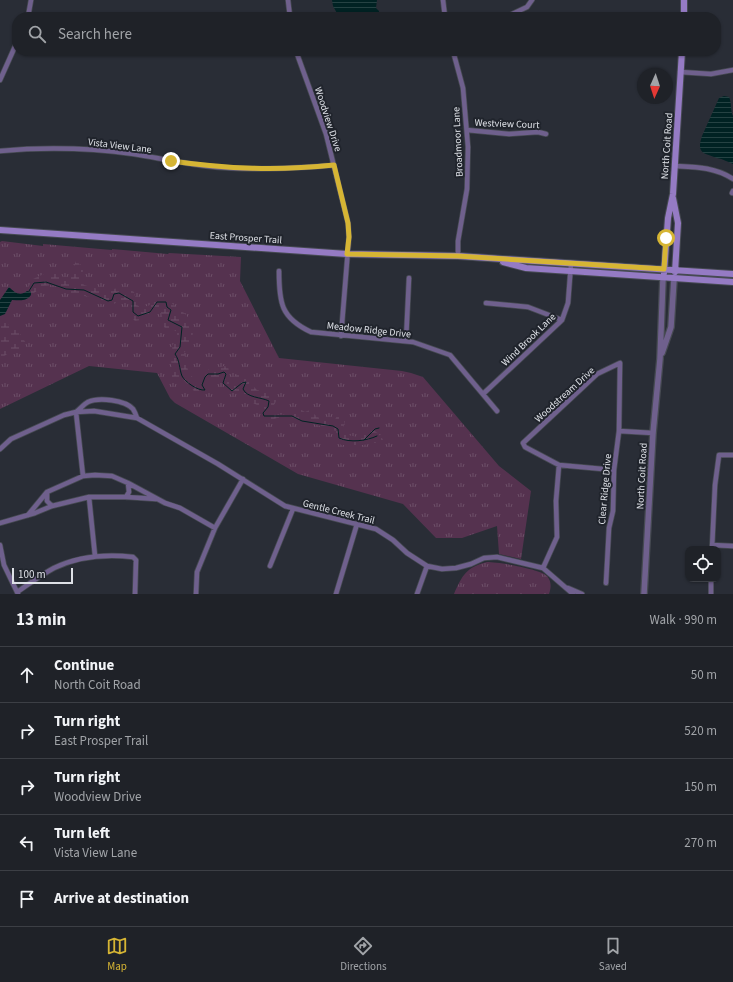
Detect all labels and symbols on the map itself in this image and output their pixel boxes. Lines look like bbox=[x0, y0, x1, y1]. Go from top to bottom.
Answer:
north arrow bbox=[637, 68, 673, 104]
street label: Woodview Drive bbox=[311, 85, 345, 153]
street label: Broadmoor Lane bbox=[449, 107, 467, 177]
street label: North Coit Road bbox=[658, 112, 676, 180]
street label: Westview Court bbox=[474, 116, 540, 132]
street label: Vista View Lane bbox=[87, 135, 153, 157]
route end bbox=[162, 152, 180, 170]
street label: East Prosper Trail bbox=[209, 228, 283, 248]
route start bbox=[657, 229, 675, 247]
street label: Wind Brook Lane bbox=[498, 310, 559, 369]
street label: Meadow Ridge Drive bbox=[326, 319, 412, 341]
street label: Woodstream Drive bbox=[531, 364, 598, 426]
street label: North Coit Road bbox=[633, 442, 651, 510]
street label: Clear Ridge Drive bbox=[595, 453, 615, 525]
street label: Gentle Creek Trail bbox=[301, 496, 377, 528]
scale bar bbox=[12, 566, 73, 585]

